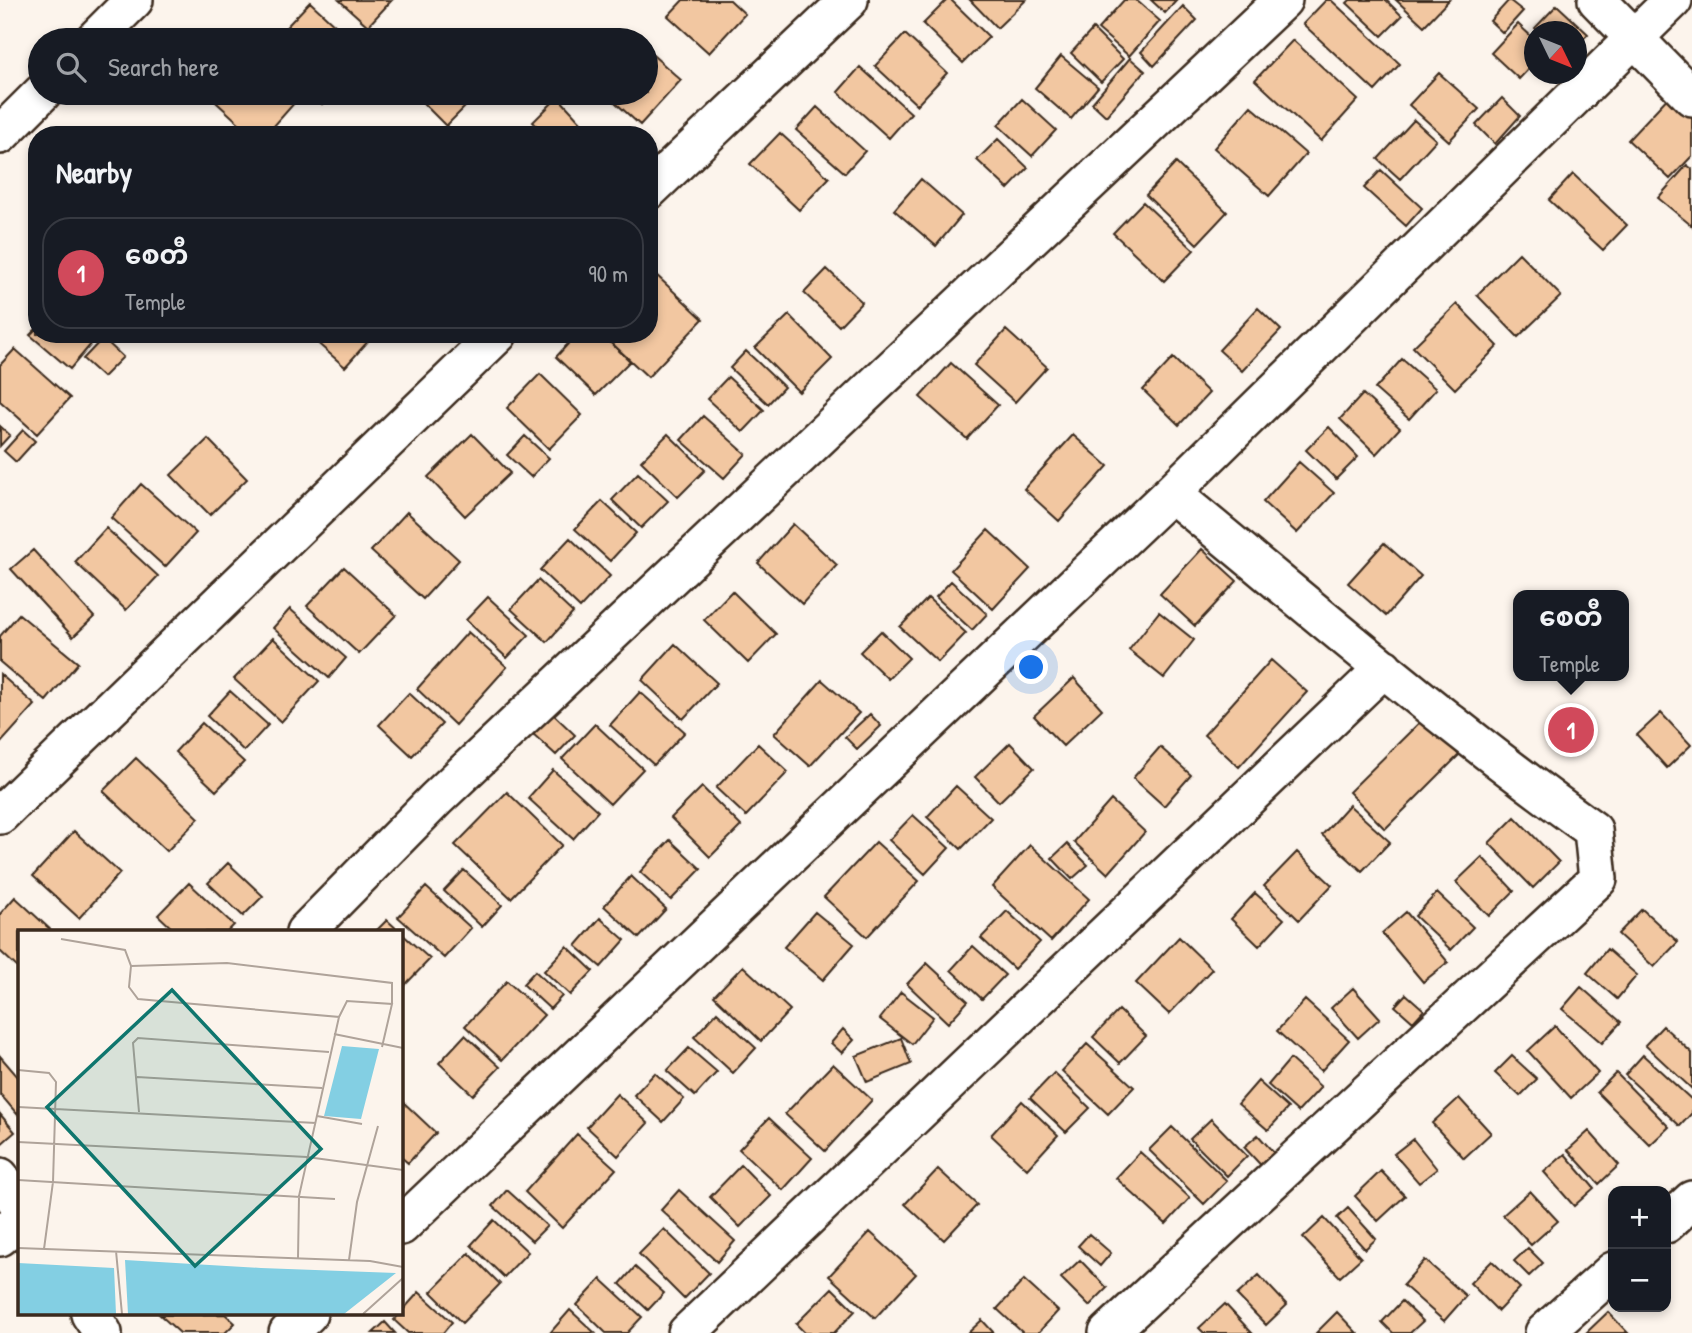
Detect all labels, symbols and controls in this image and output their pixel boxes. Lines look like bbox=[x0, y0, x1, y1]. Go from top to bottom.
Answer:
north arrow bbox=[1524, 21, 1587, 84]
search box bbox=[28, 28, 658, 105]
icon: search bbox=[52, 48, 90, 86]
text: Search here bbox=[108, 49, 219, 84]
text: Nearby bbox=[56, 152, 132, 192]
text: စေတီ bbox=[125, 237, 188, 272]
text: 1 bbox=[77, 258, 85, 289]
text: 90 m bbox=[588, 258, 628, 289]
text: Temple bbox=[125, 286, 186, 317]
popup bbox=[1513, 590, 1629, 681]
text: စေတီ bbox=[1539, 599, 1603, 634]
text: Temple bbox=[1539, 648, 1600, 679]
your location bbox=[1014, 650, 1048, 684]
pin: 1 bbox=[1548, 704, 1594, 756]
inset map bbox=[18, 930, 402, 1316]
map controls bbox=[1608, 1186, 1671, 1312]
button: + bbox=[1608, 1186, 1671, 1249]
button: − bbox=[1608, 1249, 1671, 1312]

